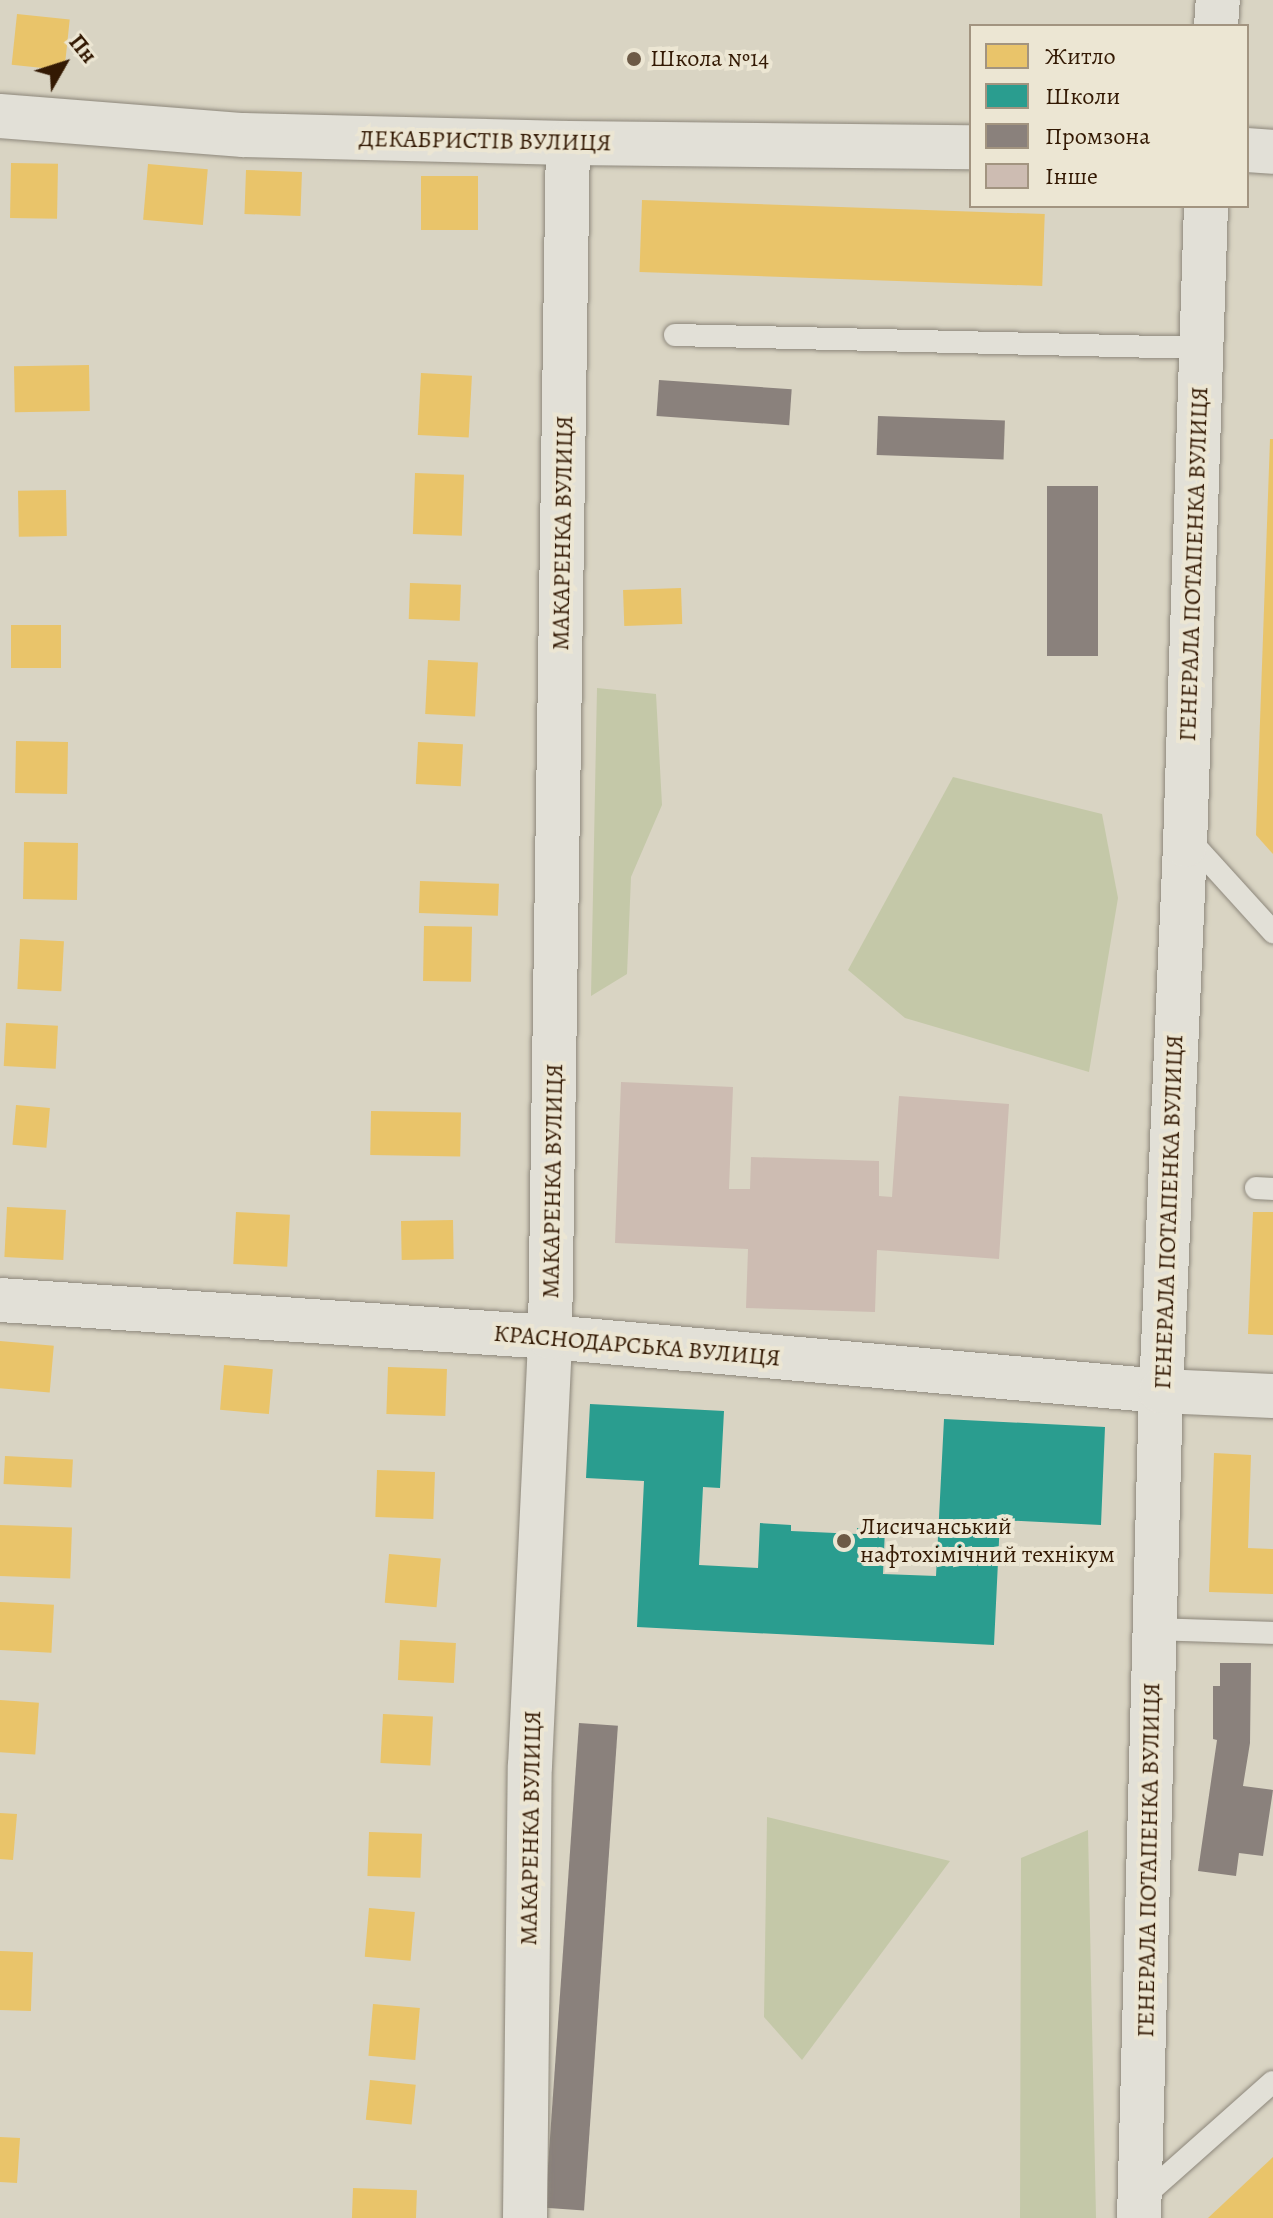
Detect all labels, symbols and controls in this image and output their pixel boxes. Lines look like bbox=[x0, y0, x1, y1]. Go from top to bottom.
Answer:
north arrow bbox=[24, 24, 104, 104]
legend bbox=[969, 24, 1249, 208]
text: Пн bbox=[62, 28, 103, 70]
text: Житло bbox=[1045, 40, 1116, 72]
place label: Школа №14 bbox=[650, 45, 769, 73]
marker: Школа №14 bbox=[625, 50, 643, 68]
text: Школи bbox=[1045, 80, 1120, 112]
text: Промзона bbox=[1045, 120, 1150, 152]
street label: ДЕКАБРИСТІВ ВУЛИЦЯ bbox=[358, 124, 612, 158]
text: Інше bbox=[1045, 160, 1098, 192]
street label: ГЕНЕРАЛА ПОТАПЕНКА ВУЛИЦЯ bbox=[1173, 386, 1215, 742]
street label: МАКАРЕНКА ВУЛИЦЯ bbox=[547, 415, 579, 651]
street label: ГЕНЕРАЛА ПОТАПЕНКА ВУЛИЦЯ bbox=[1148, 1034, 1190, 1390]
street label: МАКАРЕНКА ВУЛИЦЯ bbox=[537, 1063, 569, 1299]
street label: КРАСНОДАРСЬКА ВУЛИЦЯ bbox=[492, 1319, 782, 1373]
place label: Лисичанський нафтохімічний технікум bbox=[860, 1513, 1115, 1569]
marker: Лисичанський нафтохімічний технікум bbox=[835, 1532, 853, 1550]
street label: ГЕНЕРАЛА ПОТАПЕНКА ВУЛИЦЯ bbox=[1132, 1682, 1166, 2038]
street label: МАКАРЕНКА ВУЛИЦЯ bbox=[515, 1710, 547, 1946]

